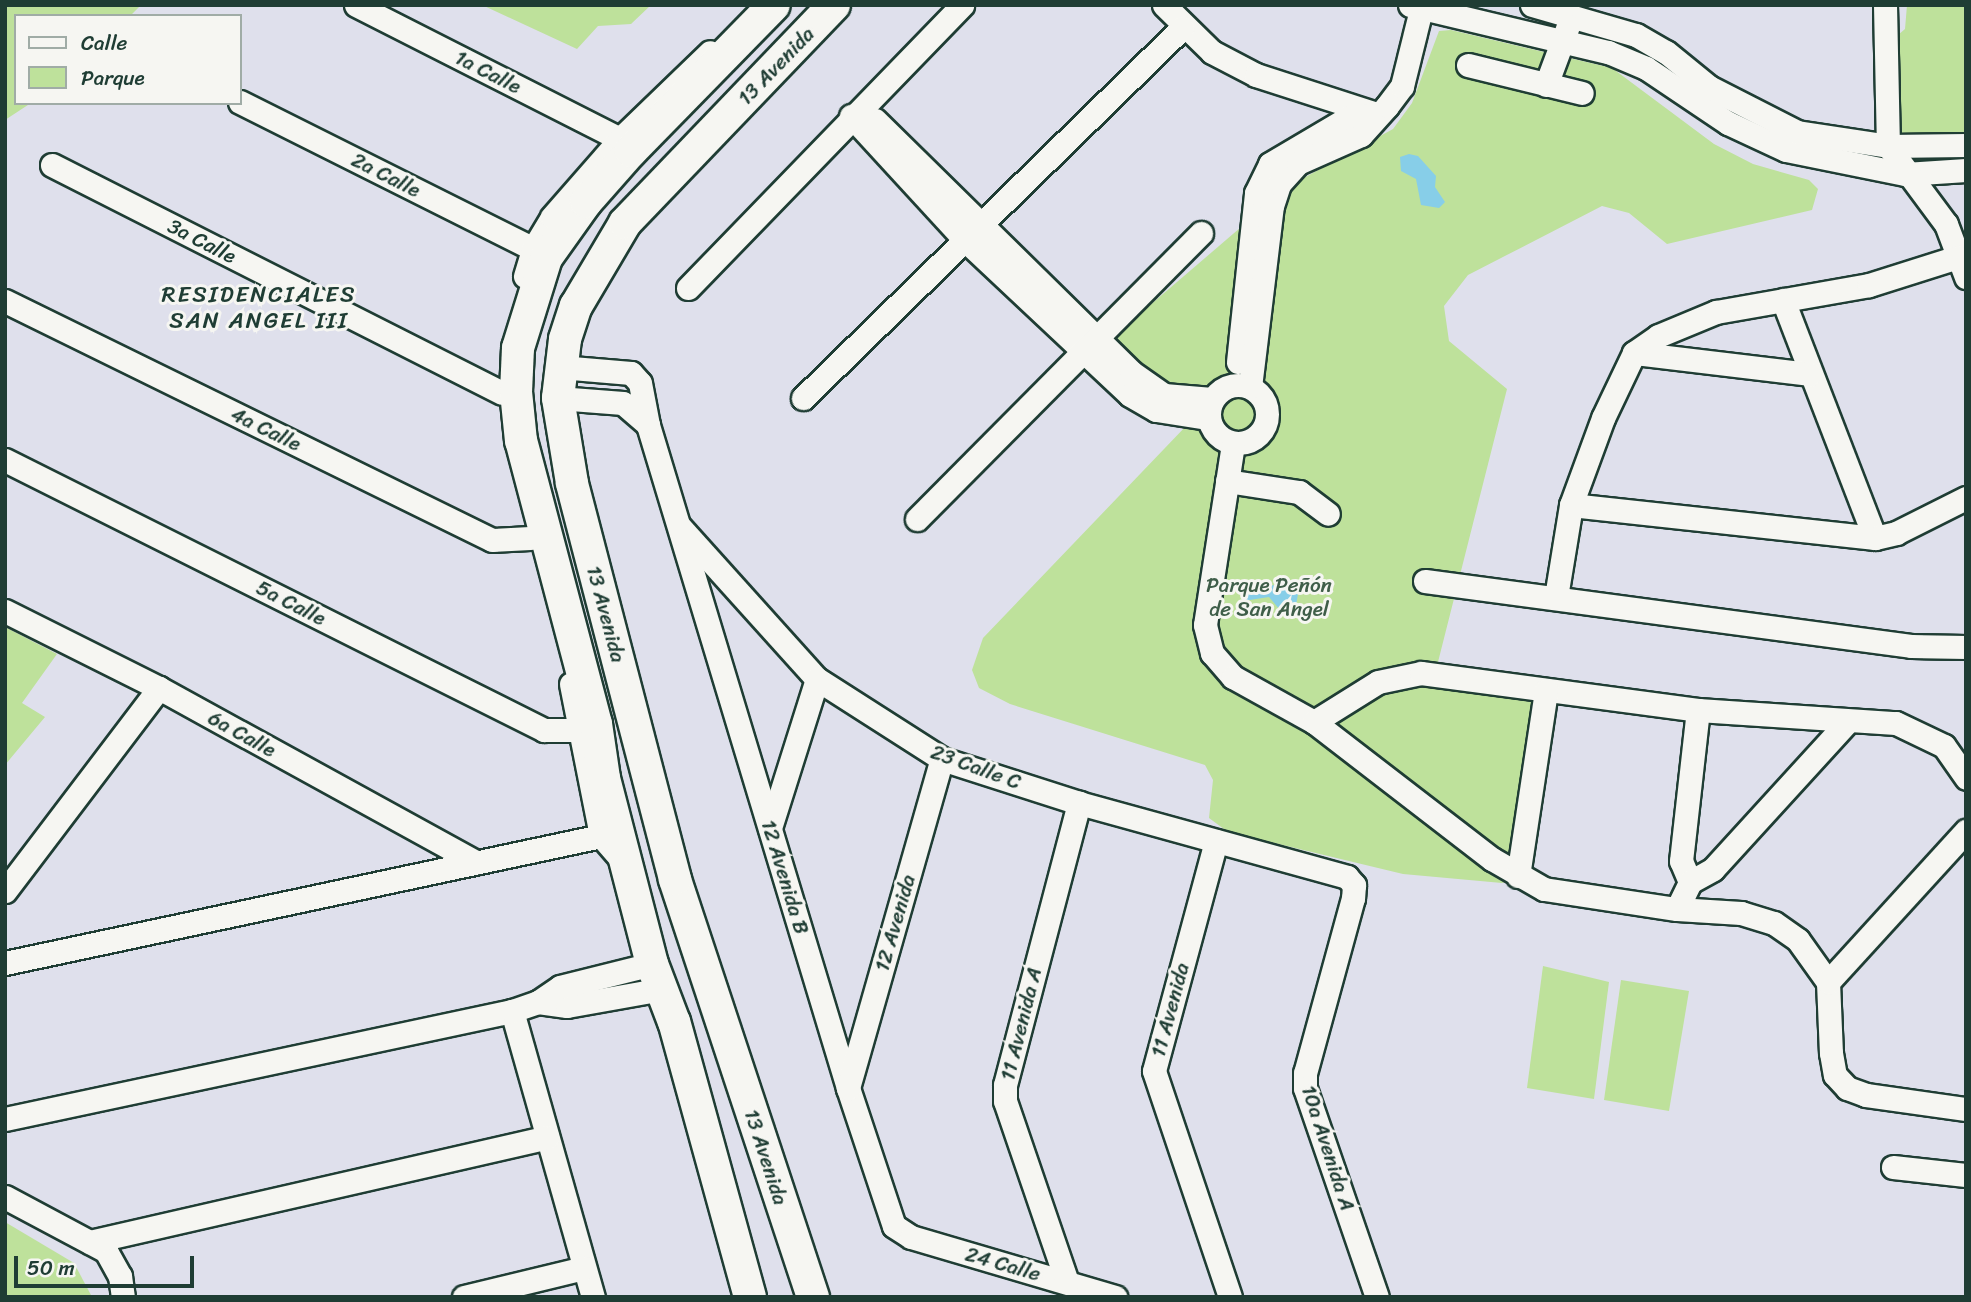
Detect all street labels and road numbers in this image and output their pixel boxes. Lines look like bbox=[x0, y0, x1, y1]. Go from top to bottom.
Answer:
street label: 13 Avenida bbox=[733, 22, 819, 110]
street label: 1a Calle bbox=[450, 45, 526, 99]
street label: 2a Calle bbox=[347, 147, 425, 203]
street label: 3a Calle bbox=[163, 213, 241, 269]
street label: 4a Calle bbox=[227, 401, 305, 457]
street label: 13 Avenida bbox=[581, 563, 631, 665]
street label: 5a Calle bbox=[252, 575, 330, 631]
street label: 6a Calle bbox=[203, 705, 281, 763]
street label: 23 Calle C bbox=[927, 739, 1025, 795]
street label: 12 Avenida B bbox=[756, 817, 814, 937]
street label: 12 Avenida bbox=[869, 872, 921, 974]
street label: 11 Avenida bbox=[1145, 960, 1195, 1060]
street label: 11 Avenida A bbox=[995, 965, 1047, 1083]
street label: 10a Avenida A bbox=[1296, 1082, 1360, 1214]
street label: 13 Avenida bbox=[739, 1106, 793, 1208]
street label: 24 Calle bbox=[962, 1241, 1044, 1287]

